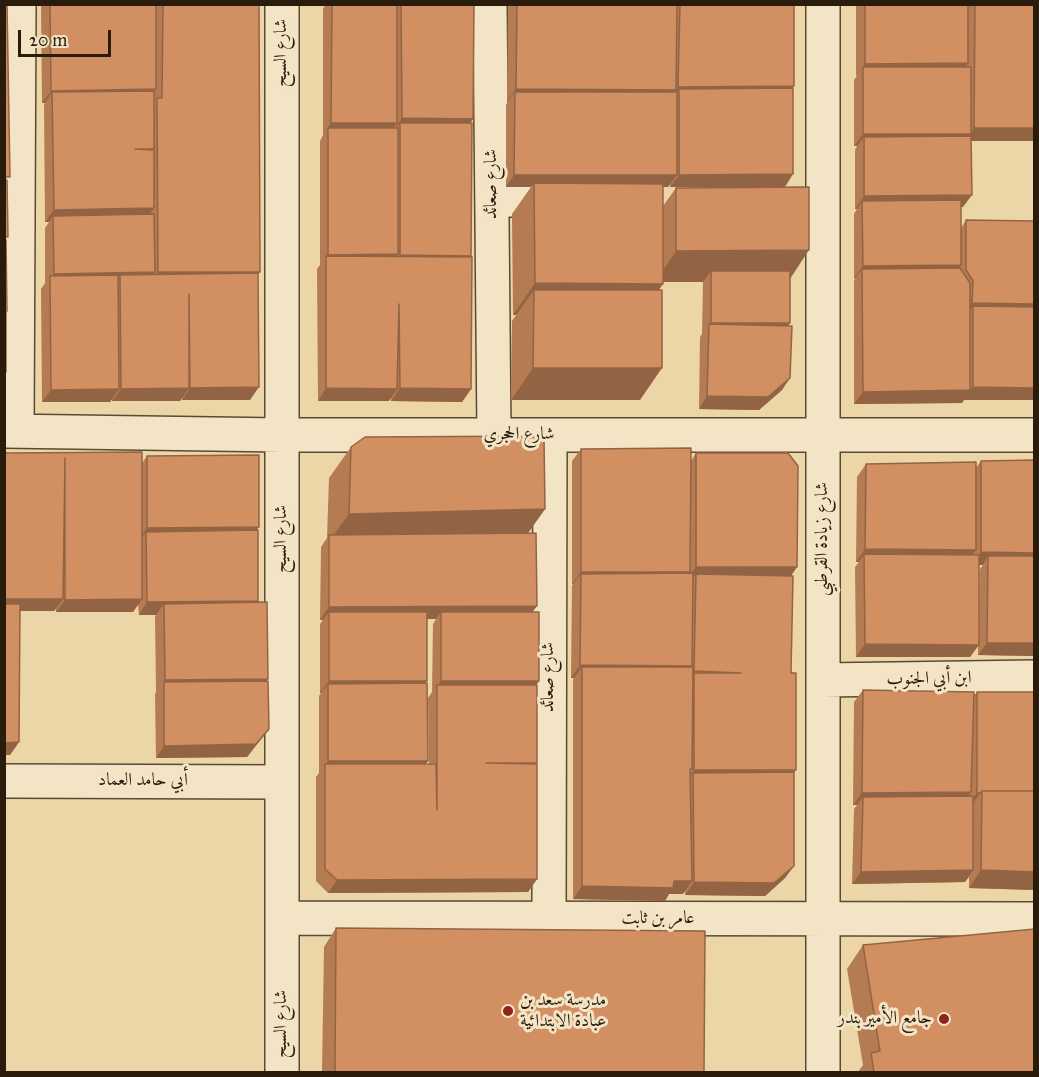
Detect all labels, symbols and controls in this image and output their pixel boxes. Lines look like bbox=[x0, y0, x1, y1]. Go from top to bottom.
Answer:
scale bar bbox=[21, 18, 114, 56]
street label: شارع السيح bbox=[271, 19, 293, 87]
text: 20 m bbox=[29, 29, 67, 51]
street label: شارع صعائد bbox=[481, 149, 503, 219]
street label: شارع الحجري bbox=[483, 424, 555, 446]
street label: شارع زيادة القرطبي bbox=[812, 482, 834, 596]
street label: شارع السيح bbox=[271, 505, 293, 573]
street label: شارع صعائد bbox=[538, 642, 560, 712]
street label: ابن أبي الجنوب bbox=[886, 667, 972, 691]
street label: أبي حامد العماد bbox=[98, 770, 188, 792]
street label: عامر بن ثابت bbox=[622, 908, 694, 930]
street label: شارع السيح bbox=[271, 990, 293, 1058]
place label: مدرسة سعد بن عبادة الابتدائية bbox=[520, 990, 606, 1032]
marker: مدرسة سعد بن عبادة الابتدائية bbox=[501, 1004, 515, 1018]
place label: جامع الأمير بندر bbox=[838, 1008, 932, 1030]
marker: جامع الأمير بندر bbox=[937, 1012, 951, 1026]

